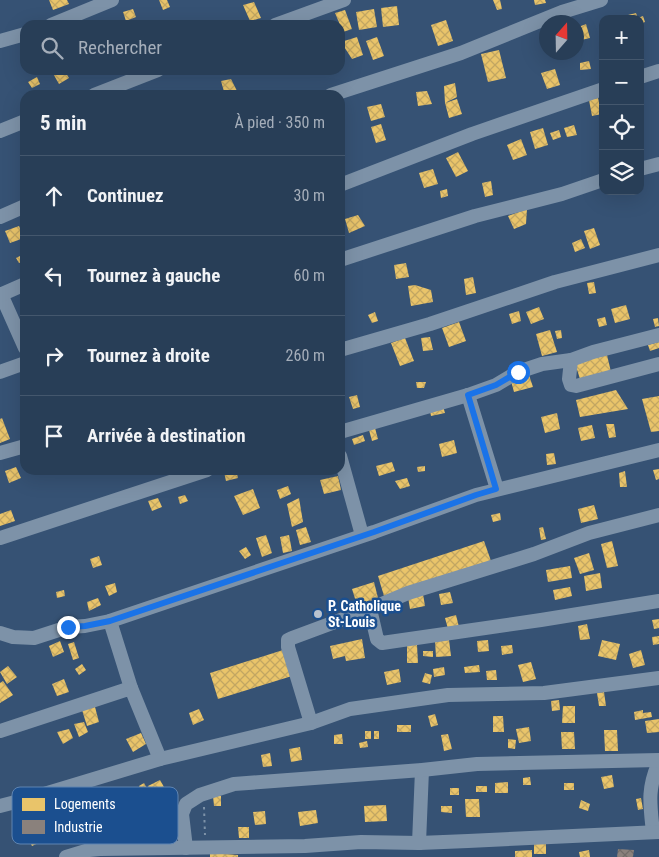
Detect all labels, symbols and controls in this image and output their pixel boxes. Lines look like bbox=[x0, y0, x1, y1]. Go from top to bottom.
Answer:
north arrow bbox=[539, 15, 584, 60]
map controls bbox=[599, 15, 644, 195]
button: + bbox=[599, 15, 644, 60]
search box bbox=[20, 20, 345, 75]
icon: search bbox=[38, 34, 66, 62]
text: Rechercher bbox=[78, 36, 162, 59]
button: − bbox=[599, 60, 644, 105]
button: locate bbox=[599, 105, 644, 150]
text: 5 min bbox=[40, 111, 87, 135]
text: À pied · 350 m bbox=[234, 113, 325, 132]
button: layers bbox=[599, 150, 644, 195]
icon: ahead bbox=[40, 182, 68, 210]
text: Continuez bbox=[87, 184, 164, 207]
text: 30 m bbox=[293, 186, 325, 205]
icon: left bbox=[40, 262, 68, 290]
text: Tournez à gauche bbox=[87, 264, 220, 287]
text: 60 m bbox=[293, 266, 325, 285]
icon: right bbox=[40, 342, 68, 370]
text: Tournez à droite bbox=[87, 344, 210, 367]
text: 260 m bbox=[286, 346, 325, 365]
route start bbox=[507, 361, 530, 384]
icon: arrive bbox=[40, 422, 68, 450]
text: Arrivée à destination bbox=[87, 424, 246, 447]
place label: P. Catholique St-Louis bbox=[328, 598, 401, 630]
marker: P. Catholique St-Louis bbox=[312, 608, 324, 620]
route end bbox=[57, 616, 80, 639]
legend bbox=[12, 787, 178, 844]
text: Logements bbox=[54, 796, 116, 812]
text: Industrie bbox=[54, 819, 103, 835]

